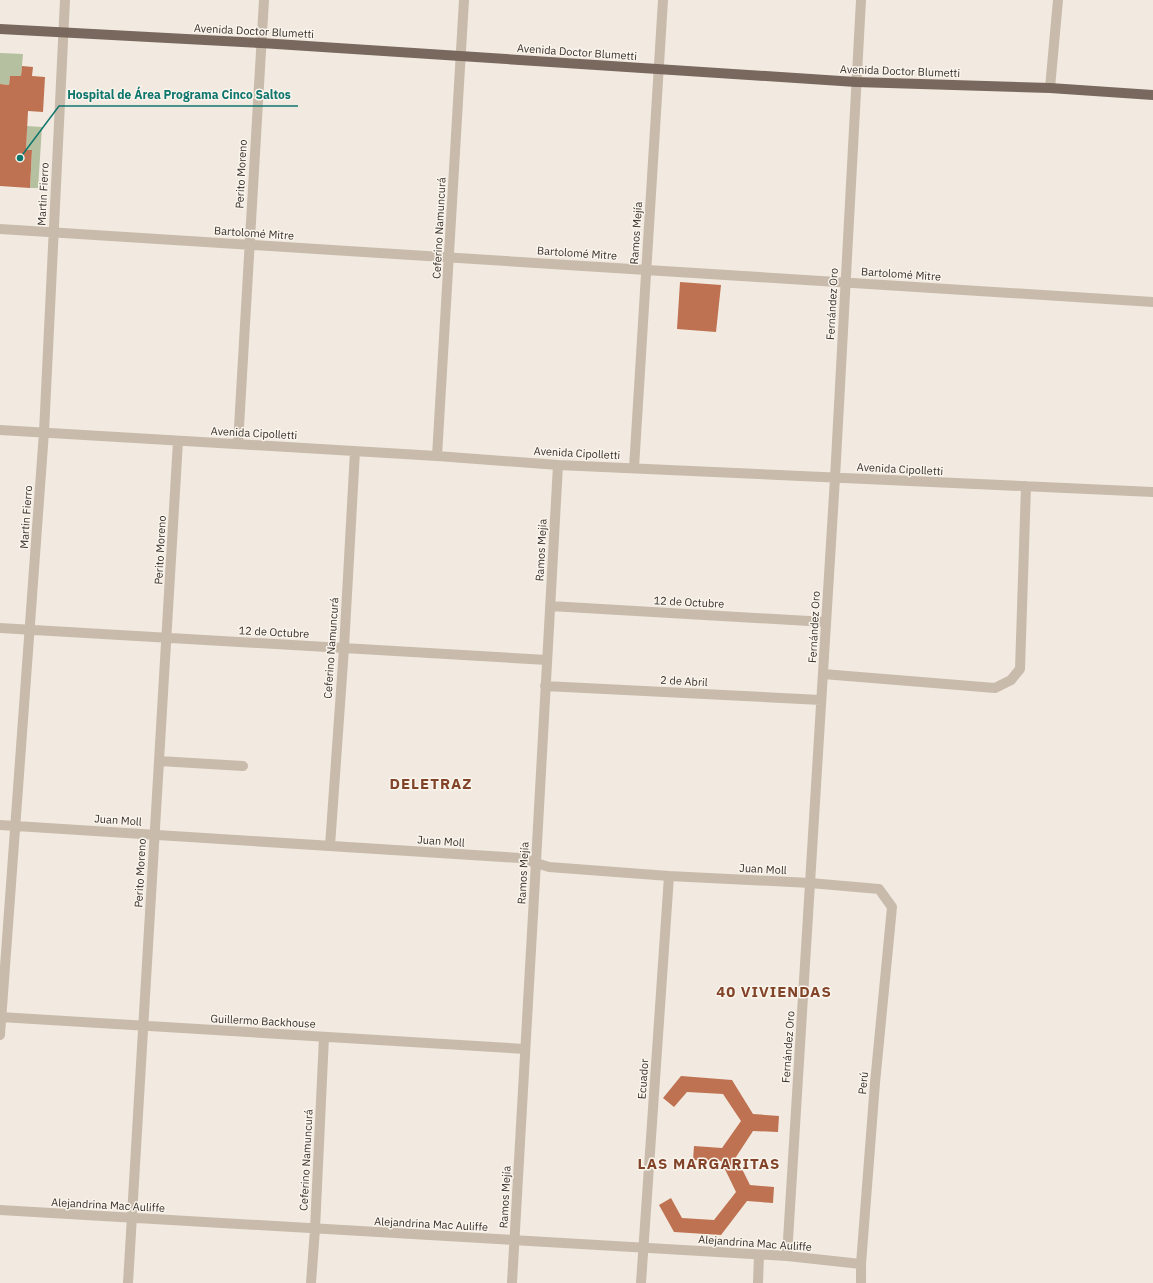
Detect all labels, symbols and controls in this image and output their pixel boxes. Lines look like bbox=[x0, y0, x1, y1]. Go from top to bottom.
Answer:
street label: Avenida Doctor Blumetti bbox=[194, 21, 314, 41]
street label: Avenida Doctor Blumetti bbox=[517, 41, 637, 63]
street label: Avenida Doctor Blumetti bbox=[840, 62, 960, 80]
callout: Hospital de Área Programa Cinco Saltos bbox=[59, 82, 298, 106]
text: Hospital de Área Programa Cinco Saltos bbox=[67, 86, 291, 102]
street label: Perito Moreno bbox=[232, 139, 250, 209]
street label: Martin Fierro bbox=[34, 162, 52, 226]
street label: Ceferino Namuncurá bbox=[429, 177, 449, 279]
street label: Ramos Mejía bbox=[627, 201, 645, 265]
street label: Bartolomé Mitre bbox=[214, 223, 294, 243]
street label: Bartolomé Mitre bbox=[537, 243, 617, 263]
street label: Bartolomé Mitre bbox=[861, 264, 941, 284]
street label: Fernández Oro bbox=[823, 268, 841, 340]
street label: Avenida Cipolletti bbox=[210, 424, 298, 442]
street label: Avenida Cipolletti bbox=[533, 444, 621, 462]
street label: Avenida Cipolletti bbox=[856, 460, 944, 478]
street label: Martin Fierro bbox=[17, 485, 35, 549]
street label: Perito Moreno bbox=[151, 515, 169, 585]
street label: Ramos Mejía bbox=[532, 518, 550, 582]
street label: Fernández Oro bbox=[805, 591, 823, 663]
street label: 12 de Octubre bbox=[653, 593, 725, 611]
street label: Ceferino Namuncurá bbox=[320, 597, 342, 699]
street label: 12 de Octubre bbox=[238, 623, 310, 641]
street label: 2 de Abril bbox=[660, 673, 708, 689]
district label: DELETRAZ bbox=[390, 774, 472, 793]
street label: Juan Moll bbox=[94, 811, 142, 829]
street label: Juan Moll bbox=[417, 832, 465, 850]
street label: Perito Moreno bbox=[131, 838, 149, 908]
street label: Ramos Mejía bbox=[514, 841, 532, 905]
street label: Juan Moll bbox=[739, 861, 787, 877]
district label: 40 VIVIENDAS bbox=[716, 982, 832, 1001]
street label: Fernández Oro bbox=[778, 1010, 798, 1084]
street label: Guillermo Backhouse bbox=[210, 1011, 316, 1031]
street label: Ecuador bbox=[635, 1058, 651, 1100]
street label: Perú bbox=[855, 1071, 871, 1095]
street label: Ceferino Namuncurá bbox=[296, 1109, 316, 1211]
district label: LAS MARGARITAS bbox=[638, 1154, 780, 1173]
street label: Ramos Mejía bbox=[496, 1165, 514, 1229]
street label: Alejandrina Mac Auliffe bbox=[51, 1195, 165, 1215]
street label: Alejandrina Mac Auliffe bbox=[374, 1214, 488, 1234]
street label: Alejandrina Mac Auliffe bbox=[698, 1232, 812, 1254]

